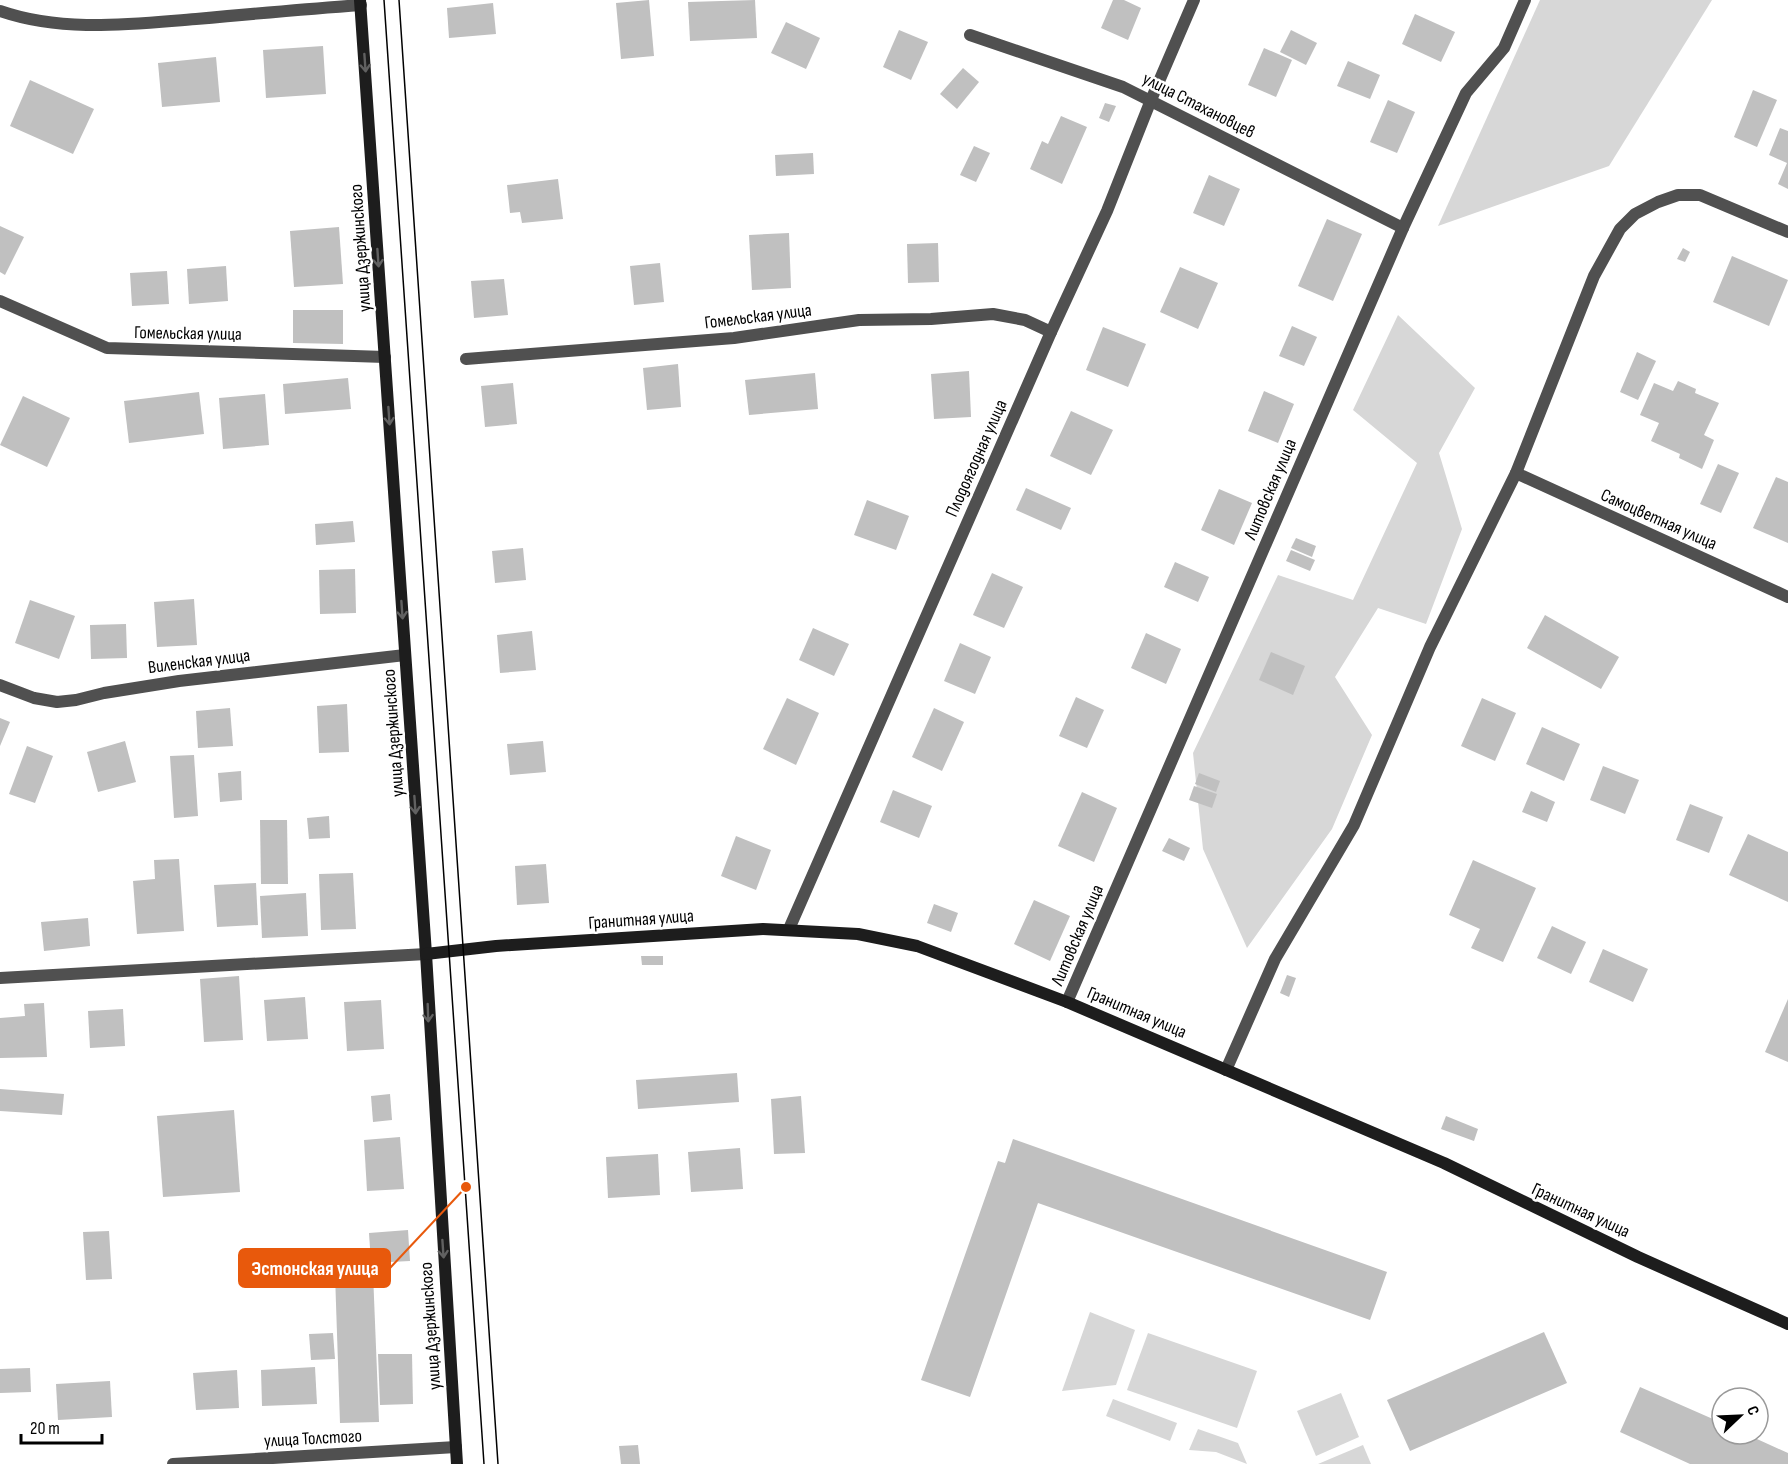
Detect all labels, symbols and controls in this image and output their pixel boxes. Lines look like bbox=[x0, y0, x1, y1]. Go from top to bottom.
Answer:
one-way arrow bbox=[359, 53, 370, 73]
street label: улица Стахановцев bbox=[1139, 68, 1258, 143]
street label: улица Дзержинского bbox=[346, 183, 375, 313]
one-way arrow bbox=[373, 247, 384, 267]
street label: Гомельская улица bbox=[703, 299, 813, 333]
street label: Гомельская улица bbox=[134, 322, 242, 345]
street label: Плодоягодная улица bbox=[941, 396, 1012, 520]
one-way arrow bbox=[384, 405, 395, 425]
street label: Литовская улица bbox=[1239, 436, 1301, 544]
street label: Самоцветная улица bbox=[1597, 484, 1720, 554]
one-way arrow bbox=[397, 600, 408, 620]
street label: Виленская улица bbox=[147, 645, 251, 678]
street label: улица Дзержинского bbox=[379, 668, 408, 798]
one-way arrow bbox=[410, 794, 421, 814]
street label: Литовская улица bbox=[1046, 882, 1108, 990]
street label: Гранитная улица bbox=[588, 905, 695, 934]
street label: Гранитная улица bbox=[1084, 982, 1190, 1043]
one-way arrow bbox=[422, 1002, 433, 1022]
street label: Гранитная улица bbox=[1528, 1179, 1633, 1242]
one-way arrow bbox=[437, 1239, 448, 1259]
callout: Эстонская улица bbox=[239, 1249, 390, 1287]
text: Эстонская улица bbox=[251, 1257, 379, 1281]
street label: улица Дзержинского bbox=[416, 1261, 445, 1391]
north arrow bbox=[1710, 1386, 1770, 1446]
text: С bbox=[1742, 1403, 1763, 1418]
scale bar bbox=[21, 1407, 102, 1445]
text: 20 m bbox=[30, 1418, 60, 1439]
street label: улица Толстого bbox=[263, 1425, 363, 1452]

